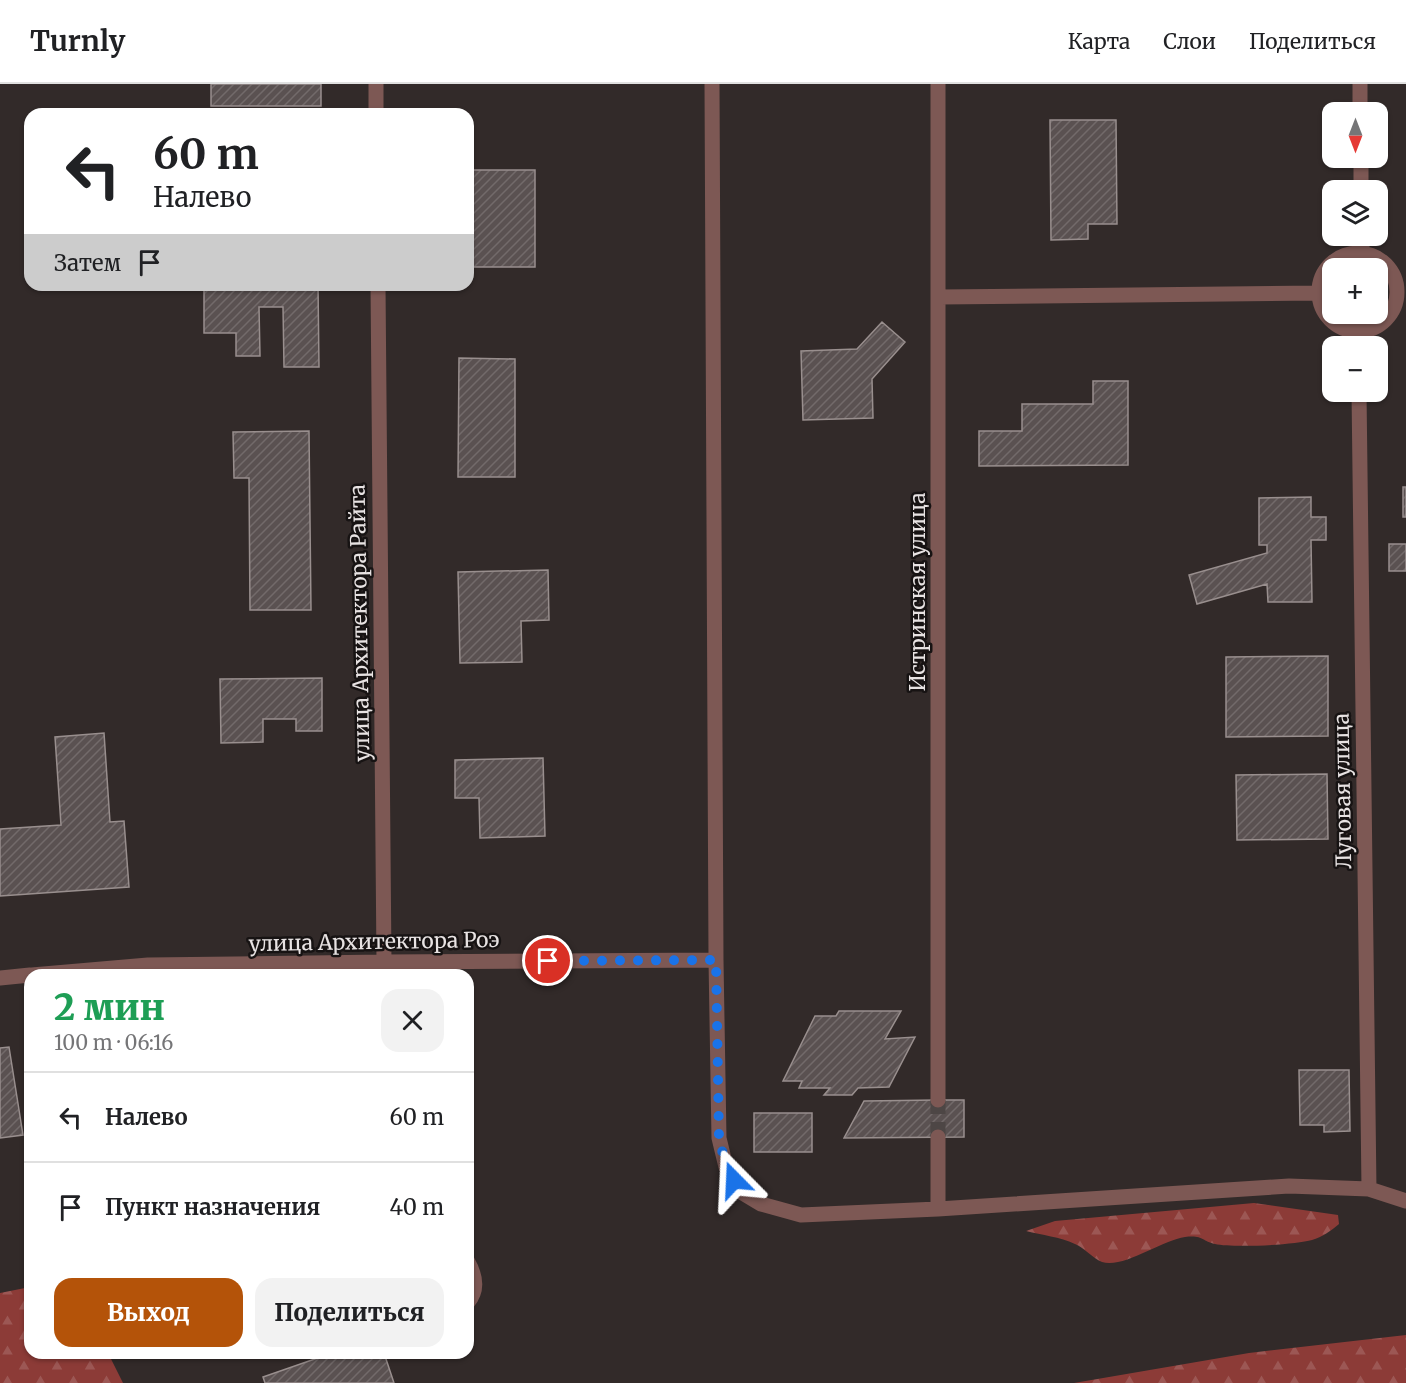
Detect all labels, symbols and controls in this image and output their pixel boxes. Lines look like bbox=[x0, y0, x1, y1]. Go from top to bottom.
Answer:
text: Turnly bbox=[30, 23, 125, 59]
text: Карта bbox=[1068, 28, 1130, 55]
text: Слои bbox=[1163, 28, 1216, 55]
text: Поделиться bbox=[1249, 28, 1376, 55]
north arrow bbox=[1322, 102, 1388, 168]
map controls bbox=[1322, 102, 1388, 402]
text: 60 m bbox=[153, 128, 259, 180]
icon: left bbox=[54, 132, 132, 210]
text: Налево bbox=[153, 180, 251, 214]
button: layers bbox=[1322, 180, 1388, 246]
icon: arrive bbox=[133, 246, 166, 279]
text: Затем bbox=[54, 249, 121, 277]
button: + bbox=[1322, 258, 1388, 324]
button: − bbox=[1322, 336, 1388, 402]
street label: улица Архитектора Райта bbox=[344, 484, 375, 762]
street label: Истринская улица bbox=[904, 493, 931, 691]
street label: Луговая улица bbox=[1328, 713, 1357, 869]
street label: улица Архитектора Роэ bbox=[248, 926, 500, 957]
pin bbox=[522, 935, 573, 986]
icon: arrive bbox=[531, 944, 564, 977]
text: 2 мин bbox=[54, 985, 165, 1030]
button: close bbox=[381, 989, 444, 1052]
text: 100 m · 06:16 bbox=[54, 1030, 173, 1055]
icon: left bbox=[54, 1101, 87, 1134]
text: Налево bbox=[105, 1103, 188, 1131]
text: 60 m bbox=[390, 1103, 444, 1131]
position arrow bbox=[702, 1148, 766, 1212]
icon: arrive bbox=[54, 1191, 87, 1224]
text: Пункт назначения bbox=[105, 1193, 320, 1221]
text: 40 m bbox=[389, 1193, 444, 1221]
button: Выход bbox=[54, 1278, 243, 1347]
button: Поделиться bbox=[255, 1278, 444, 1347]

